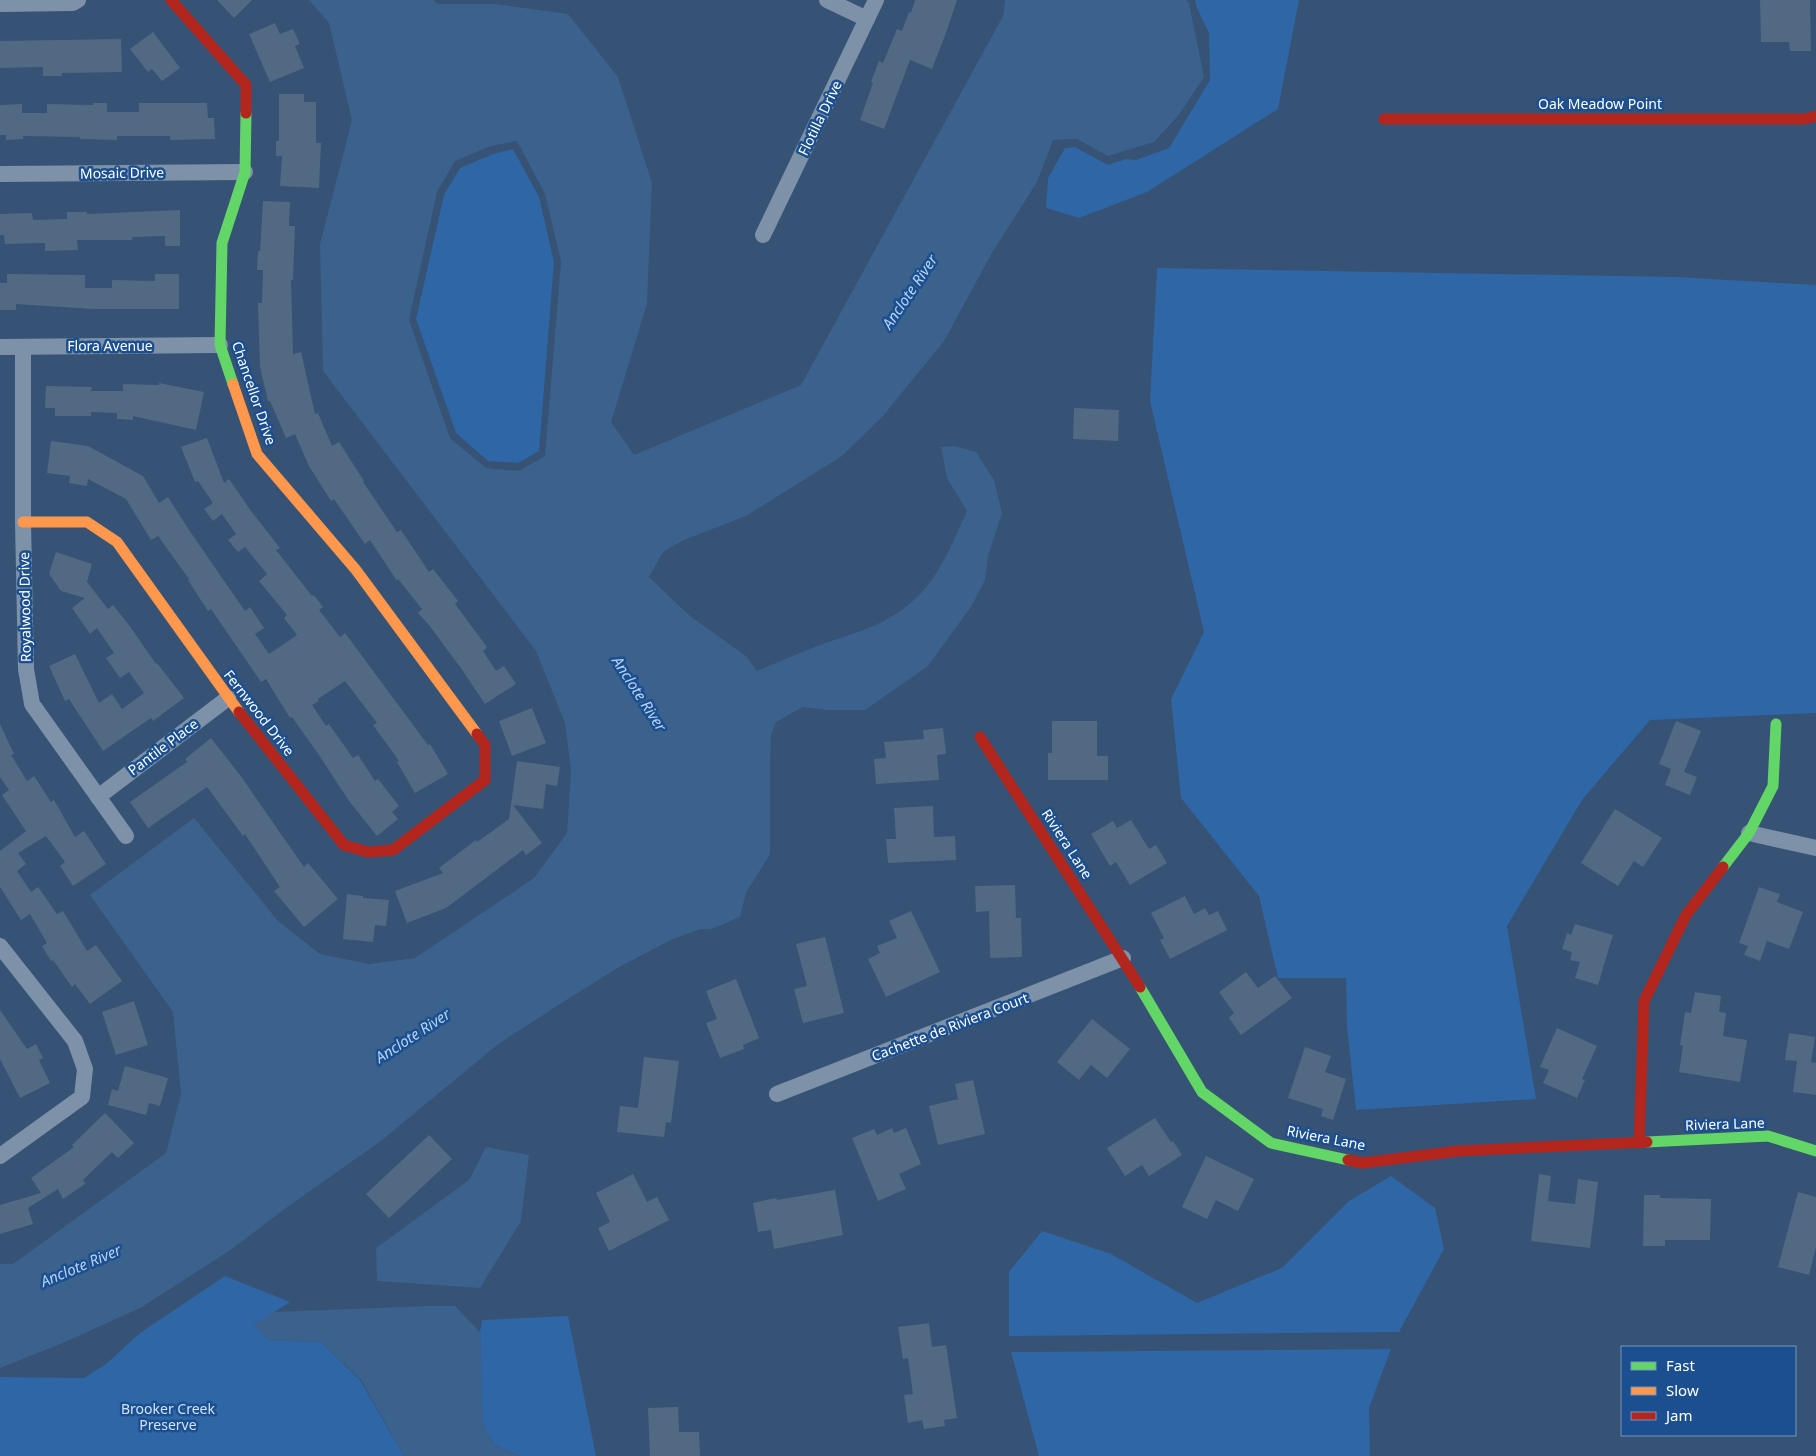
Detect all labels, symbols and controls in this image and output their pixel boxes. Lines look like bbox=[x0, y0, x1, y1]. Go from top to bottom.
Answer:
street label: Flotilla Drive bbox=[793, 77, 846, 159]
street label: Oak Meadow Point bbox=[1538, 94, 1662, 113]
street label: Mosaic Drive bbox=[80, 162, 164, 183]
water label: Anclote River bbox=[876, 250, 942, 333]
street label: Flora Avenue bbox=[67, 336, 153, 355]
street label: Chancellor Drive bbox=[228, 339, 281, 447]
street label: Royalwood Drive bbox=[14, 552, 35, 662]
water label: Anclote River bbox=[608, 651, 672, 736]
street label: Fernwood Drive bbox=[220, 666, 299, 760]
street label: Pantile Place bbox=[124, 714, 202, 779]
street label: Riviera Lane bbox=[1038, 805, 1097, 882]
street label: Cachette de Riviera Court bbox=[869, 988, 1031, 1065]
water label: Anclote River bbox=[370, 1003, 455, 1067]
street label: Riviera Lane bbox=[1685, 1113, 1765, 1134]
street label: Riviera Lane bbox=[1285, 1121, 1367, 1154]
water label: Anclote River bbox=[36, 1239, 125, 1291]
legend bbox=[1621, 1346, 1796, 1436]
text: Fast bbox=[1666, 1355, 1695, 1375]
text: Slow bbox=[1666, 1380, 1699, 1400]
park label: Brooker Creek Preserve bbox=[121, 1399, 215, 1434]
text: Jam bbox=[1664, 1405, 1693, 1425]

